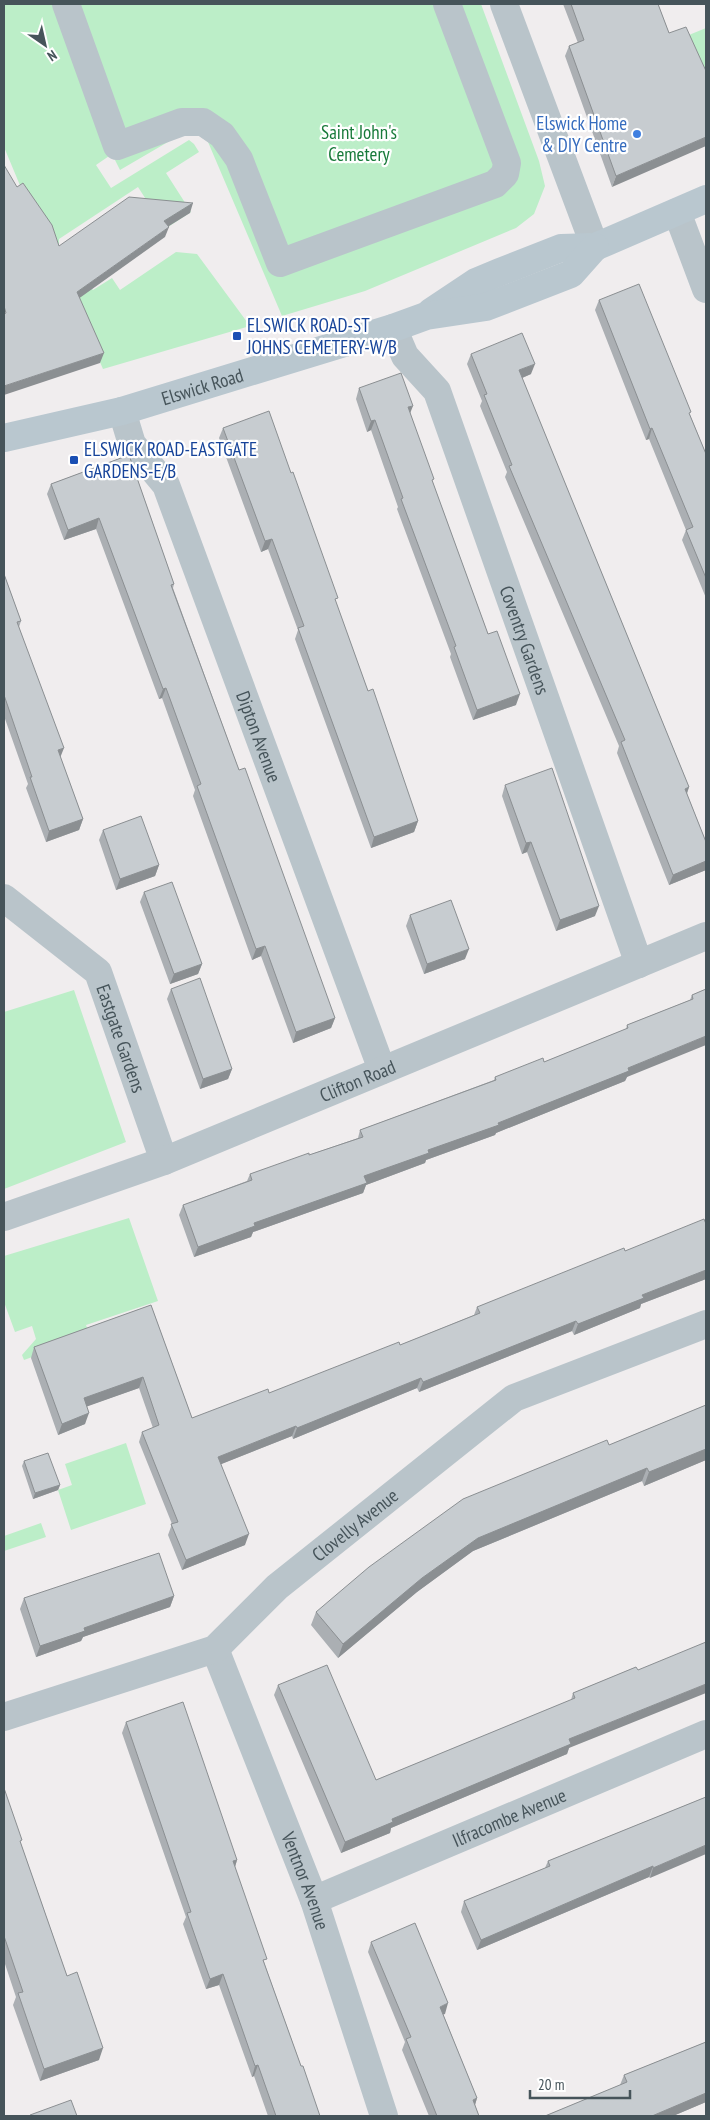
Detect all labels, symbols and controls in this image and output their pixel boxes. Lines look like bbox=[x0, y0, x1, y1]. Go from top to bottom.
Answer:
north arrow bbox=[20, 20, 70, 70]
text: N bbox=[44, 46, 60, 65]
place label: Elswick Home & DIY Centre bbox=[536, 111, 627, 157]
park label: Saint John's Cemetery bbox=[321, 120, 397, 166]
marker: Elswick Home & DIY Centre bbox=[631, 128, 643, 140]
place label: ELSWICK ROAD-ST JOHNS CEMETERY-W/B bbox=[246, 313, 397, 359]
marker: ELSWICK ROAD-ST JOHNS CEMETERY-W/B bbox=[231, 330, 243, 342]
street label: Elswick Road bbox=[158, 363, 246, 410]
place label: ELSWICK ROAD-EASTGATE GARDENS-E/B bbox=[84, 437, 257, 483]
marker: ELSWICK ROAD-EASTGATE GARDENS-E/B bbox=[68, 454, 80, 466]
street label: Coventry Gardens bbox=[495, 582, 555, 698]
street label: Dipton Avenue bbox=[231, 688, 287, 786]
street label: Eastgate Gardens bbox=[91, 981, 151, 1096]
street label: Clifton Road bbox=[316, 1054, 399, 1107]
street label: Clovelly Avenue bbox=[307, 1483, 403, 1567]
street label: Ilfracombe Avenue bbox=[449, 1783, 570, 1852]
street label: Ventnor Avenue bbox=[276, 1828, 335, 1933]
scale bar bbox=[530, 2068, 630, 2100]
text: 20 m bbox=[538, 2075, 564, 2094]

